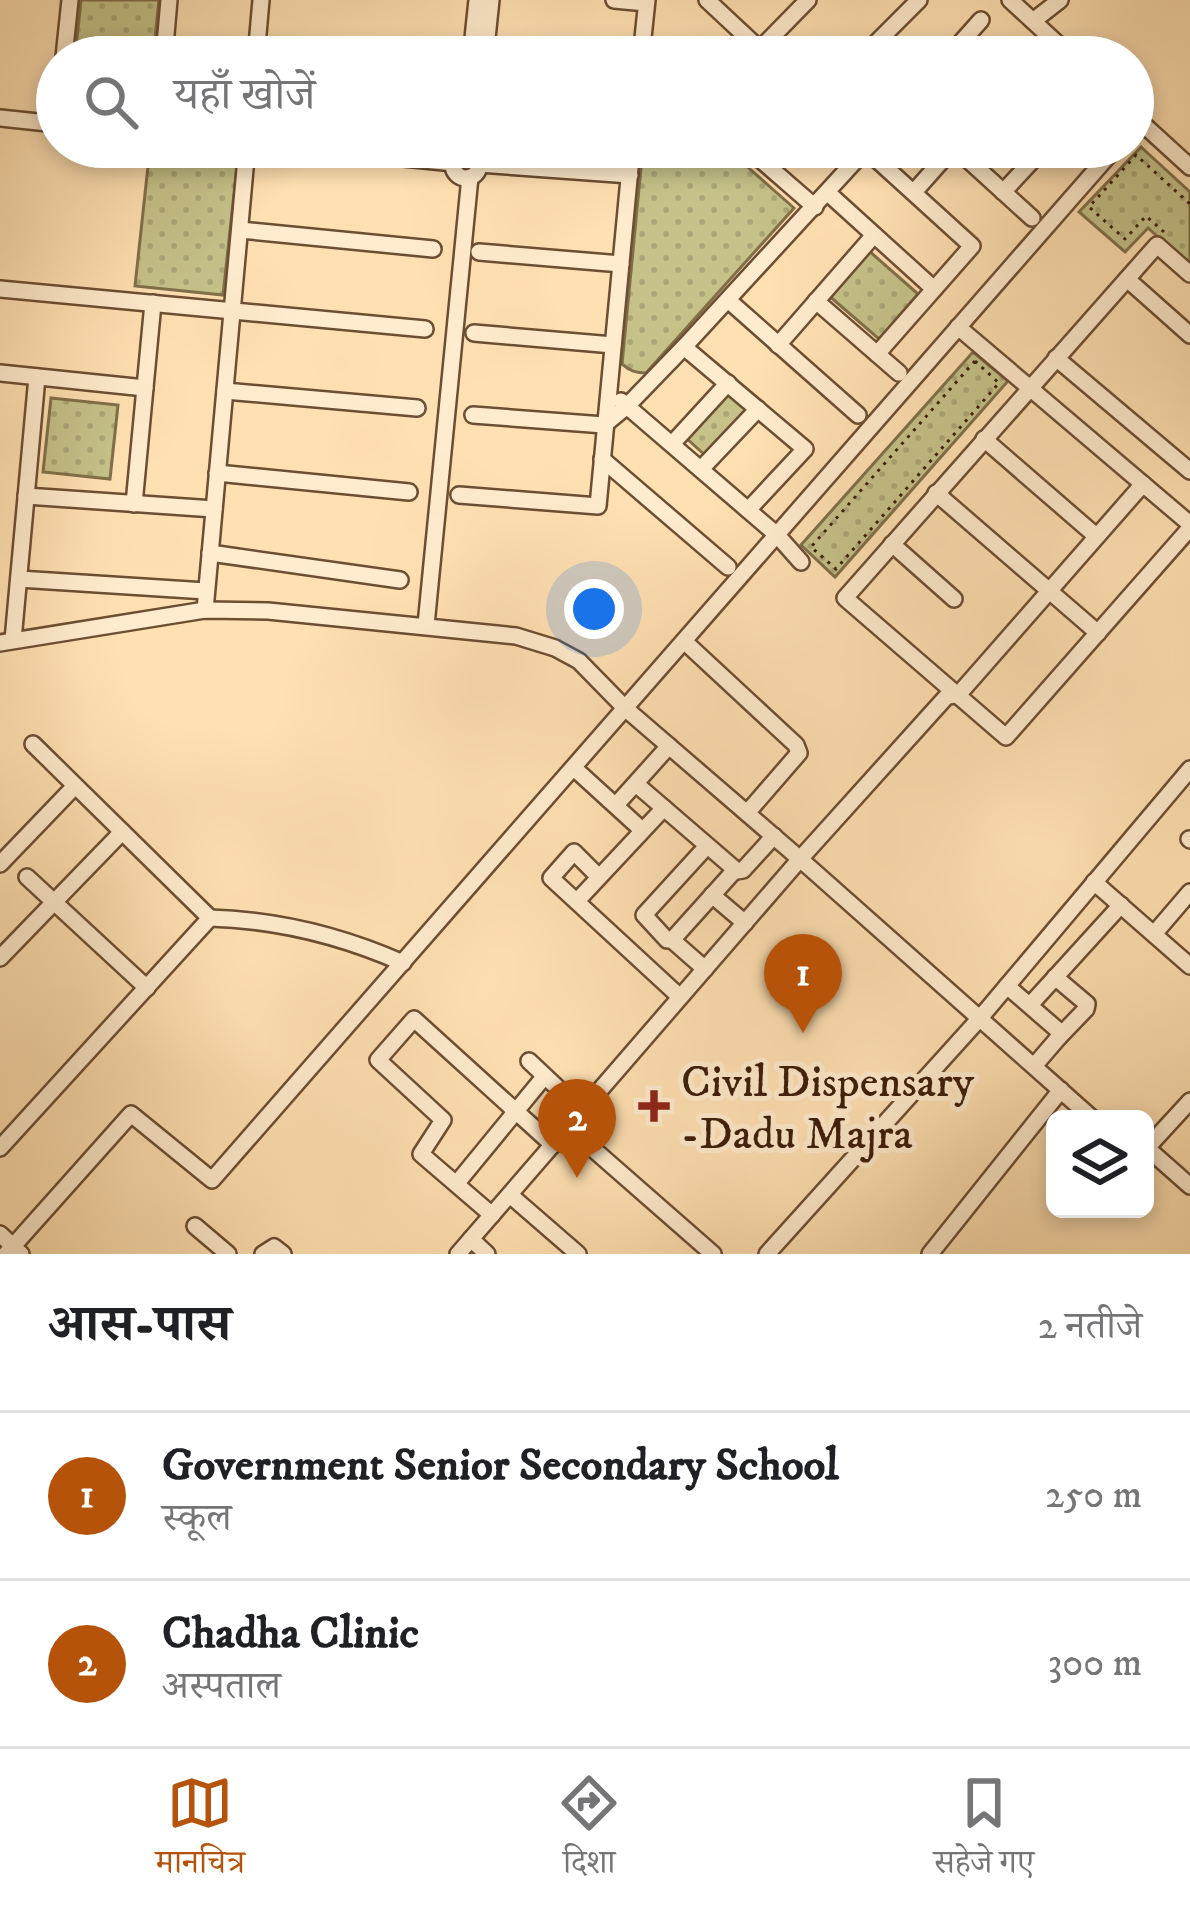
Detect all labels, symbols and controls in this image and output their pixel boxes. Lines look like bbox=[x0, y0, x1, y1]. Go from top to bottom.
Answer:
search box bbox=[36, 36, 1154, 168]
text: यहाँ खोजें bbox=[174, 68, 315, 124]
icon: search bbox=[78, 69, 144, 135]
your location bbox=[564, 579, 624, 639]
pin: 1 bbox=[764, 934, 842, 1033]
place label: Civil Dispensary -Dadu Majra bbox=[681, 1055, 975, 1163]
pin: 2 bbox=[538, 1079, 616, 1178]
marker: Civil Dispensary -Dadu Majra bbox=[638, 1090, 670, 1122]
map controls bbox=[1046, 1110, 1154, 1218]
button: layers bbox=[1046, 1110, 1154, 1218]
text: आस-पास bbox=[48, 1293, 231, 1357]
text: 2 नतीजे bbox=[1038, 1302, 1142, 1351]
text: Government Senior Secondary School bbox=[162, 1438, 839, 1494]
text: 1 bbox=[80, 1471, 94, 1520]
text: 250 m bbox=[1045, 1471, 1142, 1520]
text: स्कूल bbox=[162, 1494, 232, 1543]
text: Chadha Clinic bbox=[162, 1606, 419, 1662]
text: 2 bbox=[77, 1639, 97, 1688]
text: 300 m bbox=[1048, 1639, 1142, 1688]
text: अस्पताल bbox=[162, 1662, 281, 1711]
tab: मानचित्र bbox=[156, 1770, 245, 1894]
tab: दिशा bbox=[556, 1770, 622, 1894]
tab: सहेजे गए bbox=[933, 1770, 1034, 1894]

